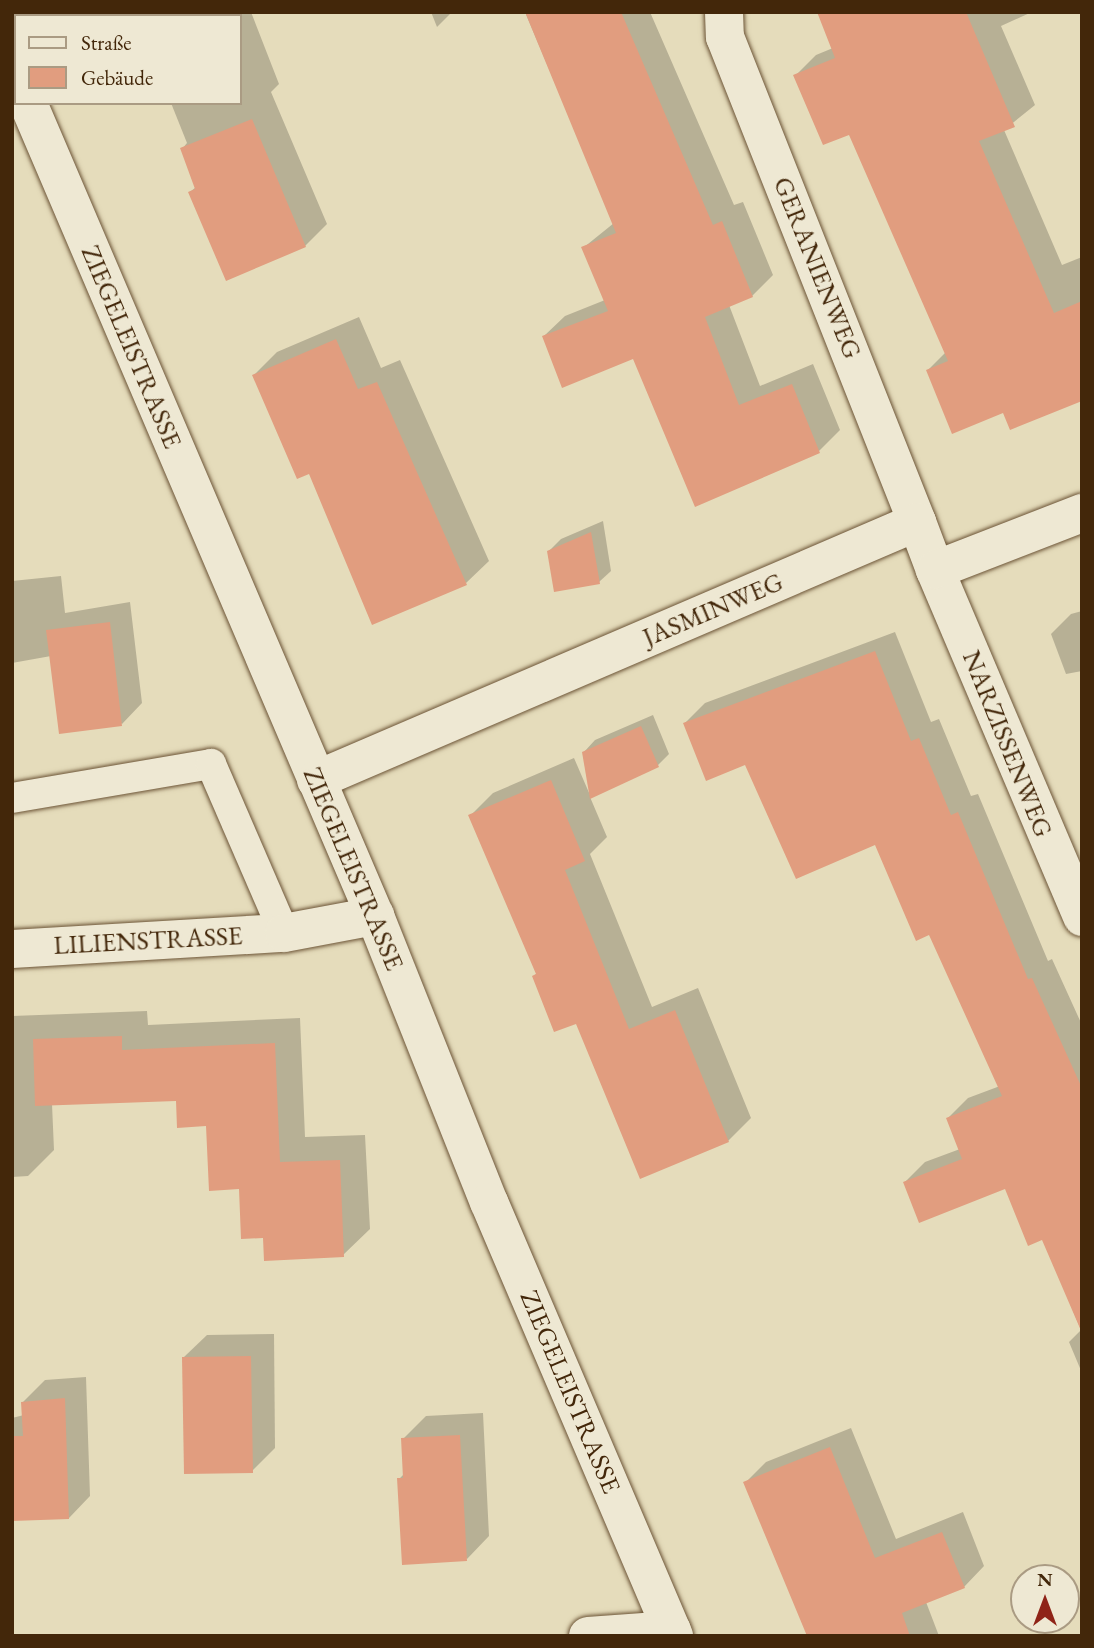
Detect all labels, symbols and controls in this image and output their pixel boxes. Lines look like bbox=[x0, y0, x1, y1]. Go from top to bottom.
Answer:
legend bbox=[14, 14, 242, 105]
text: Straße bbox=[81, 29, 132, 56]
text: Gebäude bbox=[81, 64, 153, 91]
street label: GERANIENWEG bbox=[766, 173, 868, 363]
street label: ZIEGELEISTRASSE bbox=[74, 241, 188, 453]
street label: JASMINWEG bbox=[638, 566, 788, 654]
street label: NARZISSENWEG bbox=[955, 646, 1059, 842]
street label: ZIEGELEISTRASSE bbox=[296, 763, 410, 975]
street label: LILIENSTRASSE bbox=[53, 920, 243, 962]
street label: ZIEGELEISTRASSE bbox=[513, 1286, 627, 1498]
north arrow bbox=[1010, 1564, 1080, 1634]
text: N bbox=[1037, 1567, 1053, 1592]

